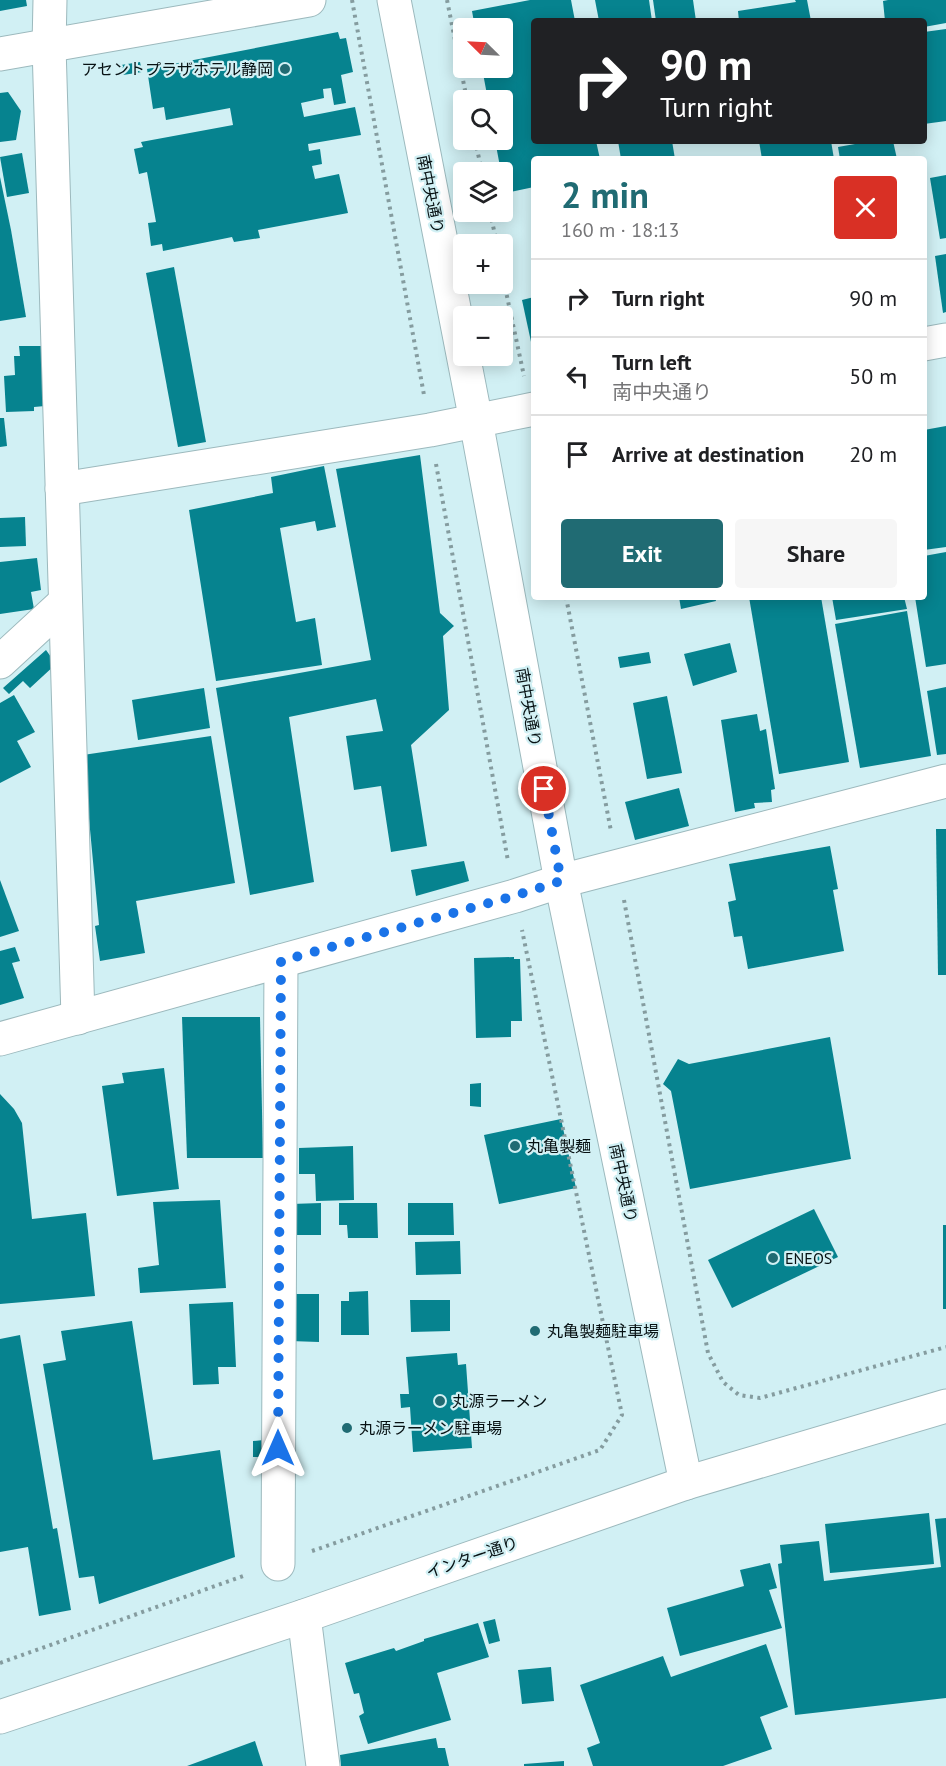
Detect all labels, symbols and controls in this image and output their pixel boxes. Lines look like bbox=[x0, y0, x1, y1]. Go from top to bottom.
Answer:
north arrow bbox=[453, 18, 513, 78]
map controls bbox=[453, 18, 513, 366]
text: 90 m bbox=[660, 37, 752, 92]
icon: right bbox=[561, 42, 639, 120]
place label: アセントプラザホテル静岡 bbox=[81, 59, 273, 79]
marker: アセントプラザホテル静岡 bbox=[278, 62, 292, 76]
button: search bbox=[453, 90, 513, 150]
text: Turn right bbox=[660, 90, 773, 124]
street label: 南中央通り bbox=[414, 153, 448, 235]
button: layers bbox=[453, 162, 513, 222]
text: 2 min bbox=[561, 171, 649, 218]
button: close bbox=[834, 176, 897, 239]
text: 160 m · 18:13 bbox=[561, 217, 679, 243]
button: + bbox=[453, 234, 513, 294]
icon: right bbox=[561, 282, 594, 315]
text: Turn right bbox=[612, 284, 704, 312]
text: 90 m bbox=[849, 284, 897, 312]
button: − bbox=[453, 306, 513, 366]
text: Turn left bbox=[612, 348, 692, 376]
icon: left bbox=[561, 360, 594, 393]
text: 50 m bbox=[849, 362, 897, 390]
text: 南中央通り bbox=[612, 379, 712, 405]
icon: arrive bbox=[561, 438, 594, 471]
text: Arrive at destination bbox=[612, 440, 804, 468]
text: 20 m bbox=[849, 440, 897, 468]
button: Exit bbox=[561, 519, 723, 588]
button: Share bbox=[735, 519, 897, 588]
street label: 南中央通り bbox=[512, 666, 546, 748]
pin bbox=[518, 763, 569, 814]
icon: arrive bbox=[527, 772, 560, 805]
place label: 丸亀製麺 bbox=[527, 1136, 591, 1156]
marker: 丸亀製麺 bbox=[508, 1139, 522, 1153]
street label: 南中央通り bbox=[606, 1142, 642, 1224]
place label: ENEOS bbox=[785, 1248, 832, 1268]
marker: ENEOS bbox=[766, 1251, 780, 1265]
place label: 丸亀製麺駐車場 bbox=[547, 1321, 659, 1341]
marker: 丸亀製麺駐車場 bbox=[528, 1324, 542, 1338]
place label: 丸源ラーメン bbox=[452, 1391, 547, 1411]
marker: 丸源ラーメン bbox=[433, 1394, 447, 1408]
position arrow bbox=[246, 1416, 310, 1480]
place label: 丸源ラーメン駐車場 bbox=[359, 1418, 502, 1438]
marker: 丸源ラーメン駐車場 bbox=[340, 1421, 354, 1435]
street label: インター通り bbox=[423, 1532, 521, 1582]

